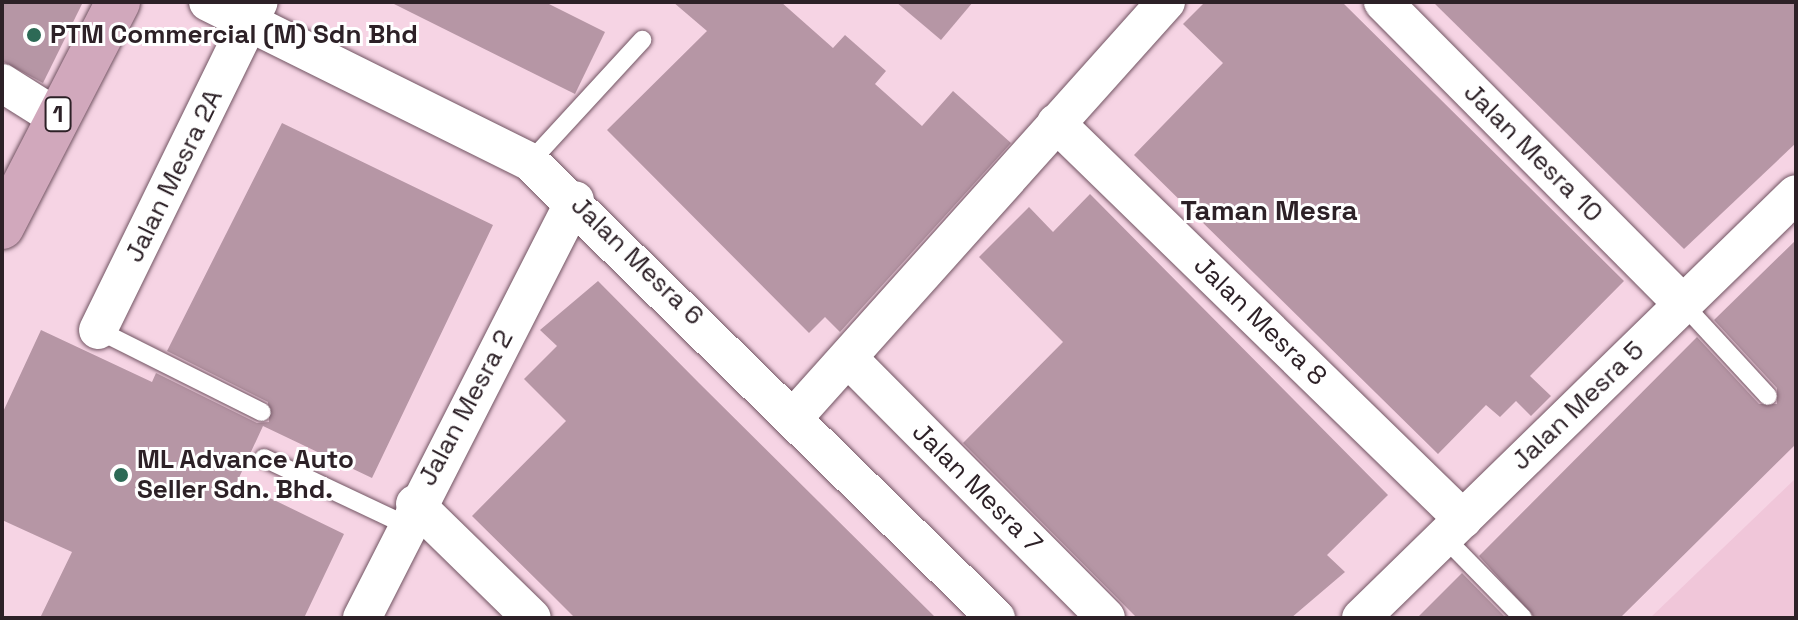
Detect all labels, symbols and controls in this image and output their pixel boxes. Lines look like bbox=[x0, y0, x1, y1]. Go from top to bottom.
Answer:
place label: PTM Commercial (M) Sdn Bhd bbox=[50, 19, 418, 51]
marker: PTM Commercial (M) Sdn Bhd bbox=[25, 26, 43, 44]
street label: Jalan Mesra 10 bbox=[1457, 77, 1609, 229]
street label: Jalan Mesra 2A bbox=[119, 85, 229, 267]
road number: 1 bbox=[44, 94, 72, 134]
street label: Jalan Mesra 6 bbox=[564, 190, 710, 332]
district label: Taman Mesra bbox=[1180, 193, 1358, 227]
street label: Jalan Mesra 8 bbox=[1187, 250, 1333, 392]
street label: Jalan Mesra 2 bbox=[412, 325, 520, 491]
street label: Jalan Mesra 5 bbox=[1505, 335, 1651, 477]
street label: Jalan Mesra 7 bbox=[906, 417, 1048, 559]
place label: ML Advance Auto Seller Sdn. Bhd. bbox=[137, 444, 355, 506]
marker: ML Advance Auto Seller Sdn. Bhd. bbox=[112, 466, 130, 484]

